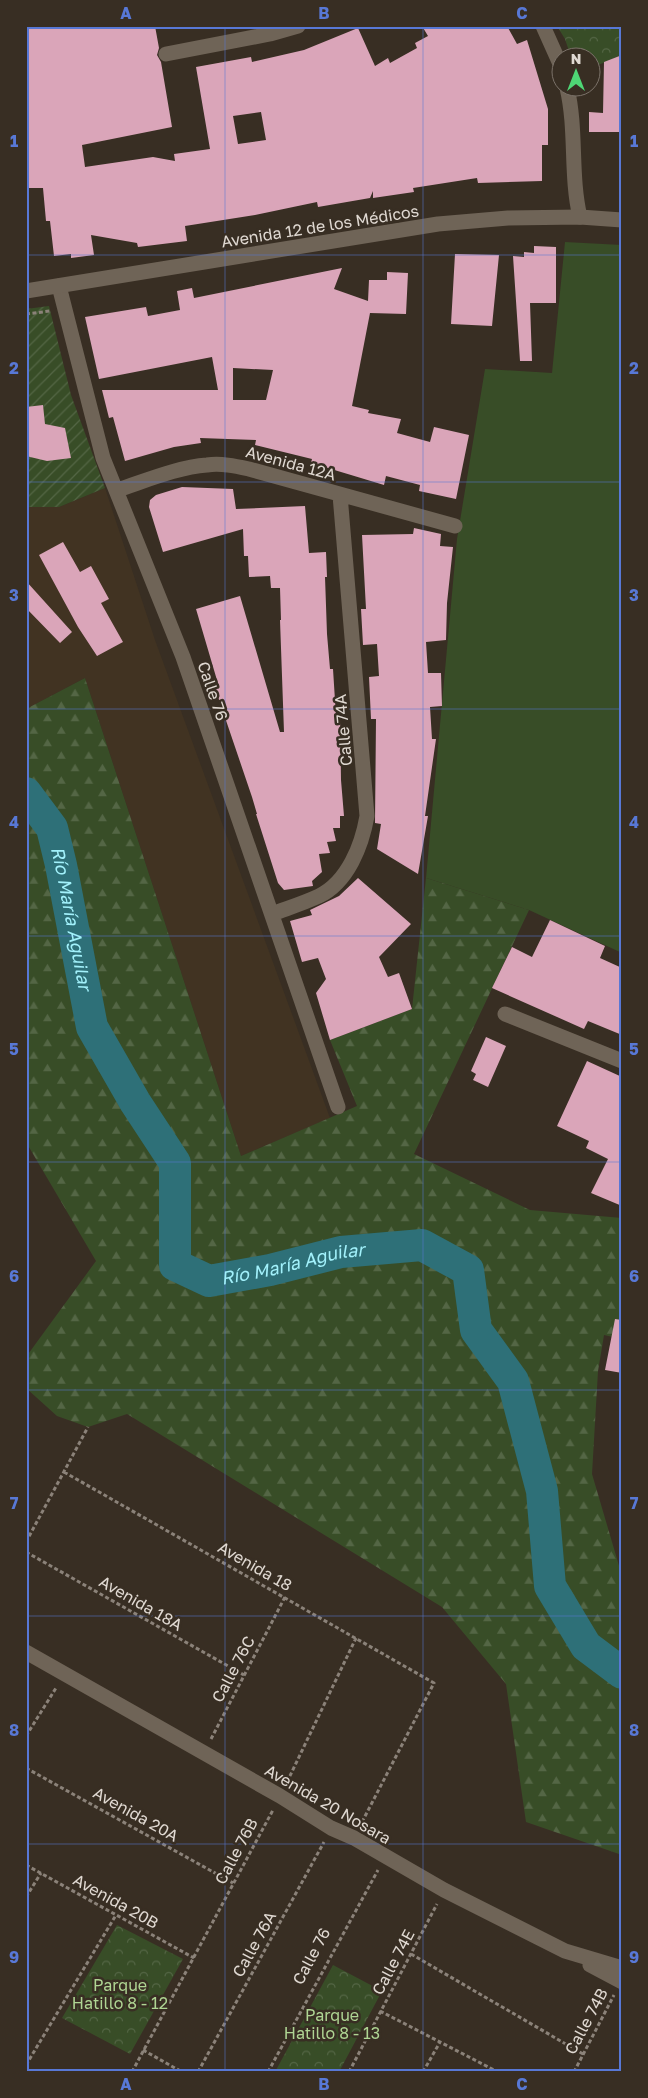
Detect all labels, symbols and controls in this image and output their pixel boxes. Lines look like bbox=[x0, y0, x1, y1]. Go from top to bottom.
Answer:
text: A bbox=[120, 3, 132, 23]
text: B bbox=[318, 3, 330, 23]
text: C bbox=[516, 3, 528, 23]
north arrow bbox=[550, 48, 600, 98]
text: N bbox=[571, 50, 581, 67]
text: 1 bbox=[10, 131, 18, 151]
text: 1 bbox=[630, 131, 638, 151]
street label: Avenida 12 de los Médicos bbox=[220, 200, 420, 252]
text: 2 bbox=[9, 358, 19, 378]
text: 2 bbox=[629, 358, 639, 378]
street label: Avenida 12A bbox=[244, 441, 339, 485]
text: 3 bbox=[9, 585, 19, 605]
text: 3 bbox=[629, 585, 639, 605]
street label: Calle 76 bbox=[194, 659, 232, 723]
street label: Calle 74A bbox=[330, 693, 356, 767]
text: 4 bbox=[9, 812, 19, 832]
text: 4 bbox=[629, 812, 639, 832]
water label: Río María Aguilar bbox=[47, 844, 97, 995]
text: 5 bbox=[9, 1039, 19, 1059]
text: 5 bbox=[629, 1039, 639, 1059]
water label: Río María Aguilar bbox=[219, 1238, 368, 1289]
text: 6 bbox=[9, 1266, 19, 1286]
text: 6 bbox=[629, 1266, 639, 1286]
text: 7 bbox=[10, 1493, 19, 1513]
text: 7 bbox=[630, 1493, 639, 1513]
street label: Avenida 18 bbox=[214, 1537, 296, 1595]
street label: Avenida 18A bbox=[96, 1571, 186, 1635]
street label: Calle 76C bbox=[207, 1632, 259, 1706]
text: 8 bbox=[9, 1720, 19, 1740]
text: 8 bbox=[629, 1720, 639, 1740]
street label: Avenida 20 Nosara bbox=[261, 1760, 395, 1848]
street label: Avenida 20A bbox=[90, 1782, 182, 1846]
street label: Calle 76B bbox=[210, 1814, 262, 1888]
street label: Avenida 20B bbox=[70, 1869, 162, 1933]
street label: Calle 76A bbox=[228, 1907, 280, 1980]
street label: Calle 76 bbox=[288, 1924, 334, 1988]
street label: Calle 74E bbox=[367, 1926, 419, 1998]
text: 9 bbox=[9, 1947, 19, 1967]
text: 9 bbox=[629, 1947, 639, 1967]
park label: Parque Hatillo 8 - 12 bbox=[72, 1975, 168, 2013]
street label: Calle 74B bbox=[560, 1984, 612, 2058]
park label: Parque Hatillo 8 - 13 bbox=[284, 2005, 380, 2043]
text: A bbox=[120, 2074, 132, 2094]
text: B bbox=[318, 2074, 330, 2094]
text: C bbox=[516, 2074, 528, 2094]

